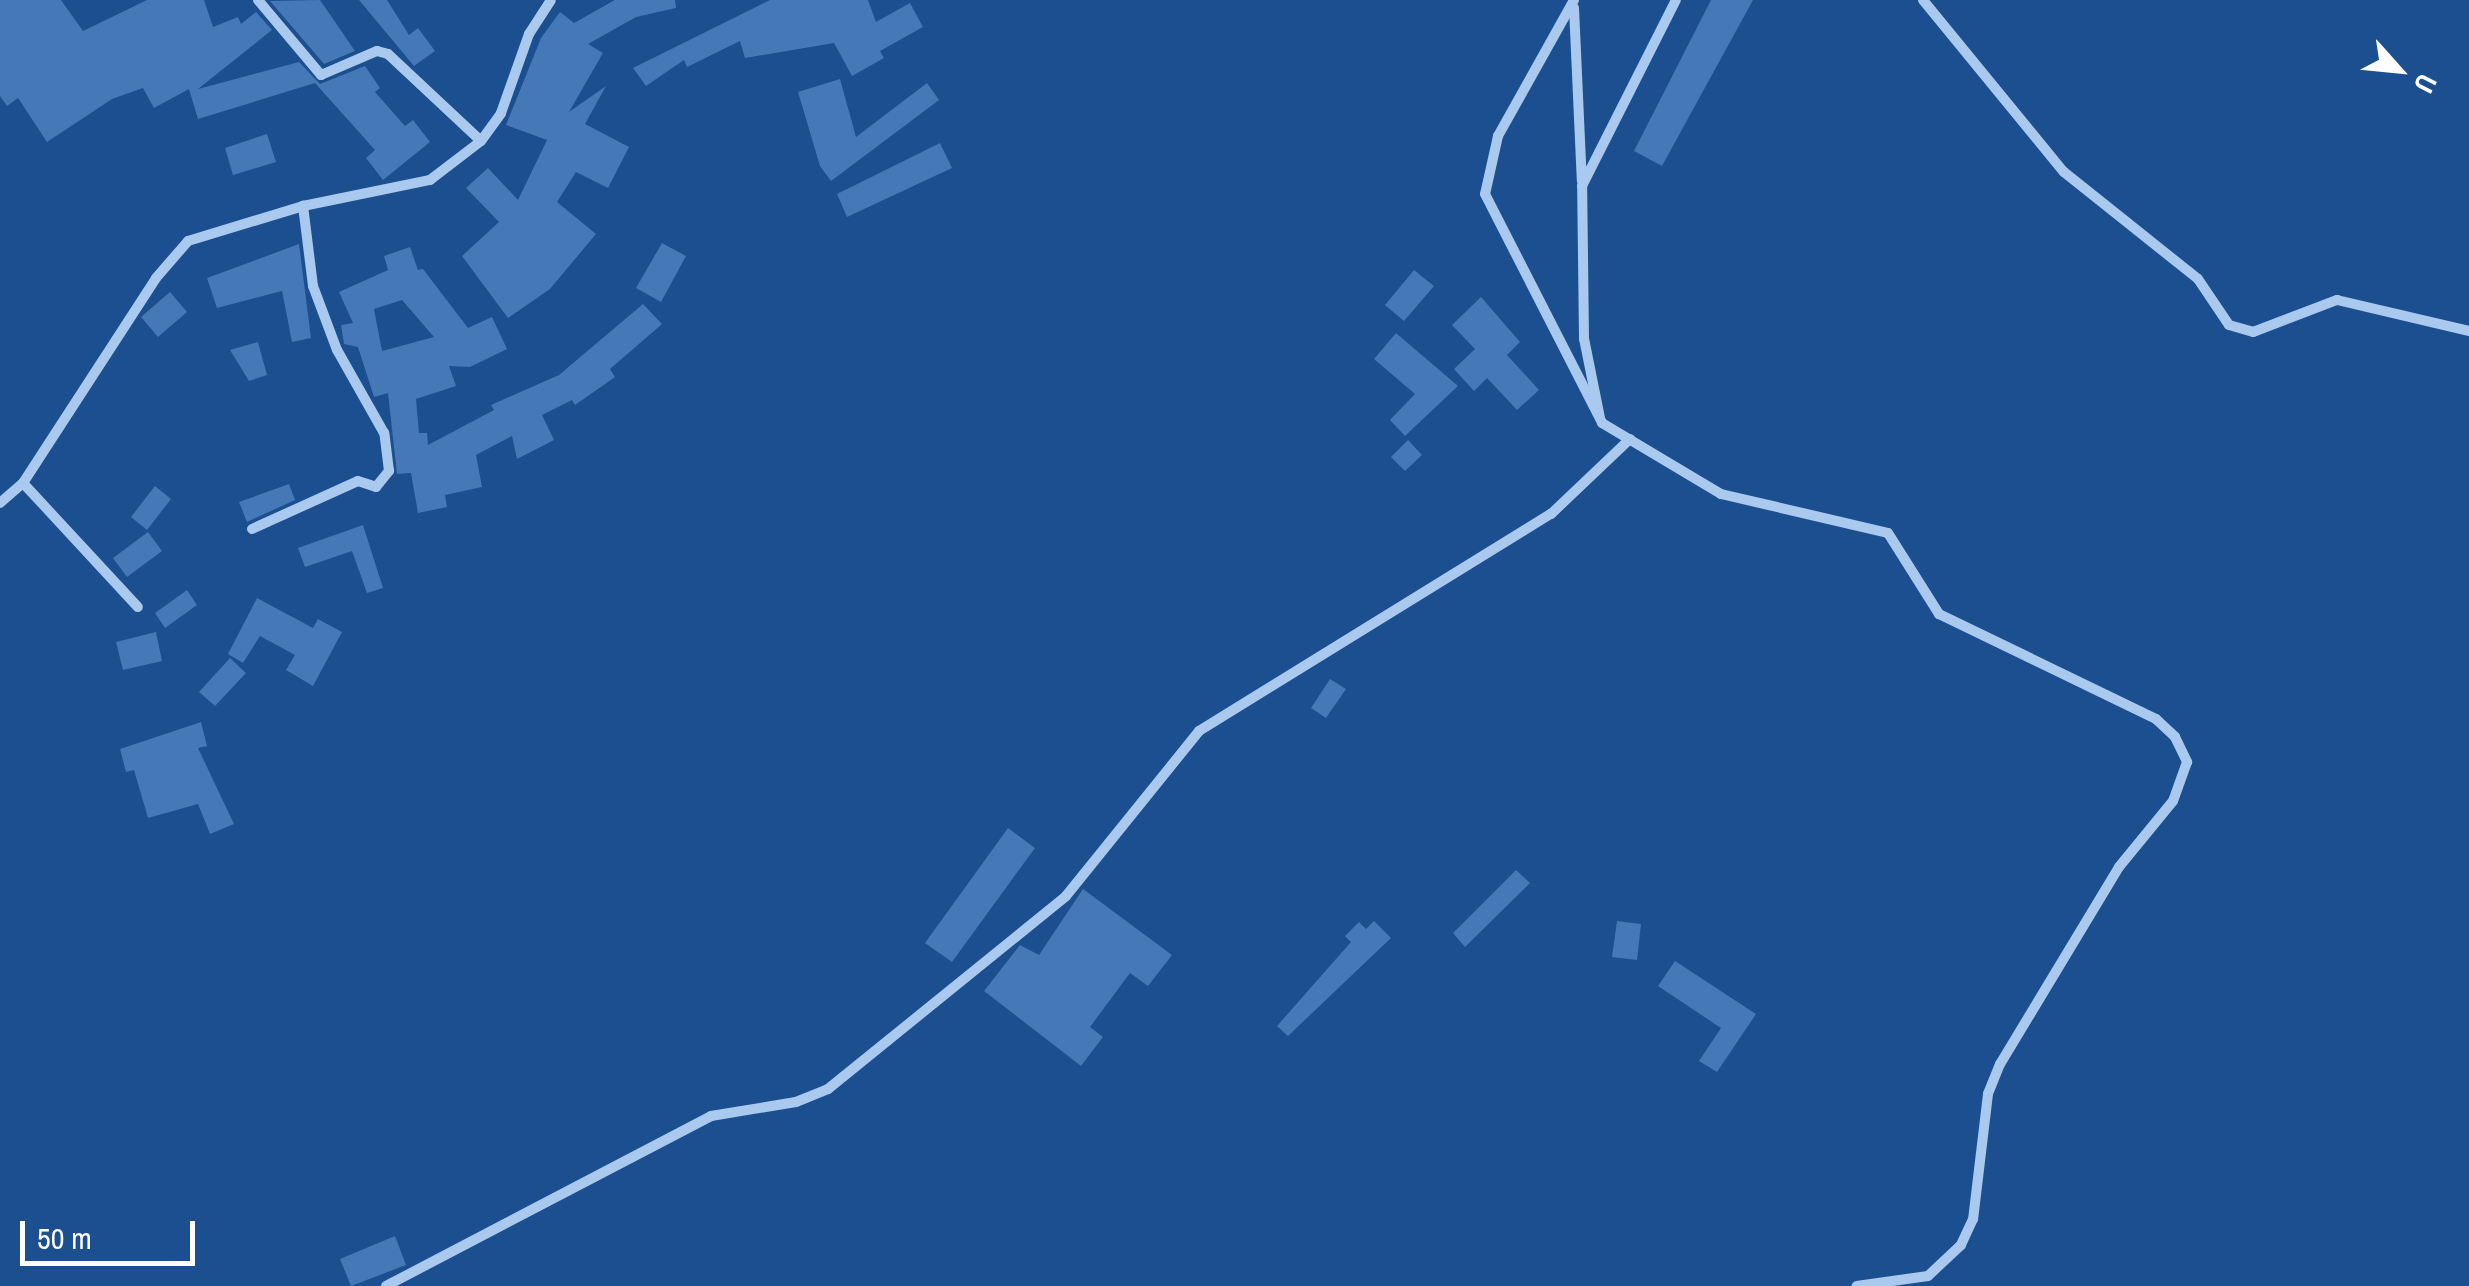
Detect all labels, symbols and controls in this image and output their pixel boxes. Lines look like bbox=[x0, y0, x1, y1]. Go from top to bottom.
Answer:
north arrow bbox=[2349, 20, 2449, 120]
text: U bbox=[2405, 68, 2446, 100]
scale bar bbox=[25, 1201, 200, 1263]
text: 50 m bbox=[37, 1218, 92, 1258]

